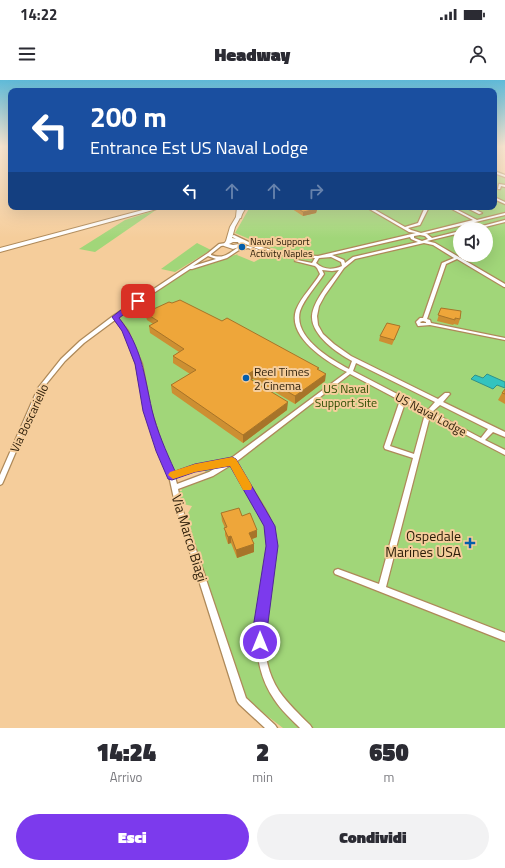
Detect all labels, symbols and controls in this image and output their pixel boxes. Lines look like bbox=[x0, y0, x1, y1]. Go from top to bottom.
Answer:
text: 14:22 bbox=[20, 3, 57, 26]
text: Headway bbox=[215, 41, 290, 68]
icon: menu bbox=[16, 43, 38, 65]
icon: person bbox=[467, 43, 489, 65]
text: 200 m bbox=[90, 95, 167, 138]
icon: left bbox=[24, 104, 76, 156]
text: Entrance Est US Naval Lodge bbox=[90, 134, 308, 161]
icon: left bbox=[179, 180, 201, 202]
icon: ahead bbox=[221, 180, 243, 202]
icon: ahead bbox=[263, 180, 285, 202]
icon: right bbox=[305, 180, 327, 202]
map controls bbox=[453, 222, 493, 262]
button: sound bbox=[453, 222, 493, 262]
place label: Naval Support Activity Naples bbox=[250, 234, 313, 261]
marker: Naval Support Activity Naples bbox=[237, 242, 247, 252]
pin bbox=[121, 284, 155, 318]
icon: arrive bbox=[127, 290, 149, 312]
place label: Reel Times 2 Cinema bbox=[254, 362, 310, 395]
marker: Reel Times 2 Cinema bbox=[241, 373, 251, 383]
park label: US Naval Support Site bbox=[315, 379, 377, 412]
street label: Via Boscariello bbox=[5, 381, 53, 455]
street label: US Naval Lodge bbox=[392, 387, 470, 441]
street label: Via Marco Biagi bbox=[167, 492, 213, 584]
place label: Ospedale Marines USA bbox=[385, 525, 462, 562]
marker: Ospedale Marines USA bbox=[464, 537, 476, 549]
position arrow bbox=[239, 621, 281, 663]
text: 14:24 bbox=[96, 734, 156, 770]
text: 2 bbox=[256, 734, 269, 770]
text: 650 bbox=[369, 734, 409, 770]
text: Arrivo bbox=[110, 767, 142, 787]
text: min bbox=[252, 767, 273, 787]
text: m bbox=[383, 767, 394, 787]
button: Esci bbox=[16, 814, 249, 860]
button: Condividi bbox=[257, 814, 489, 860]

